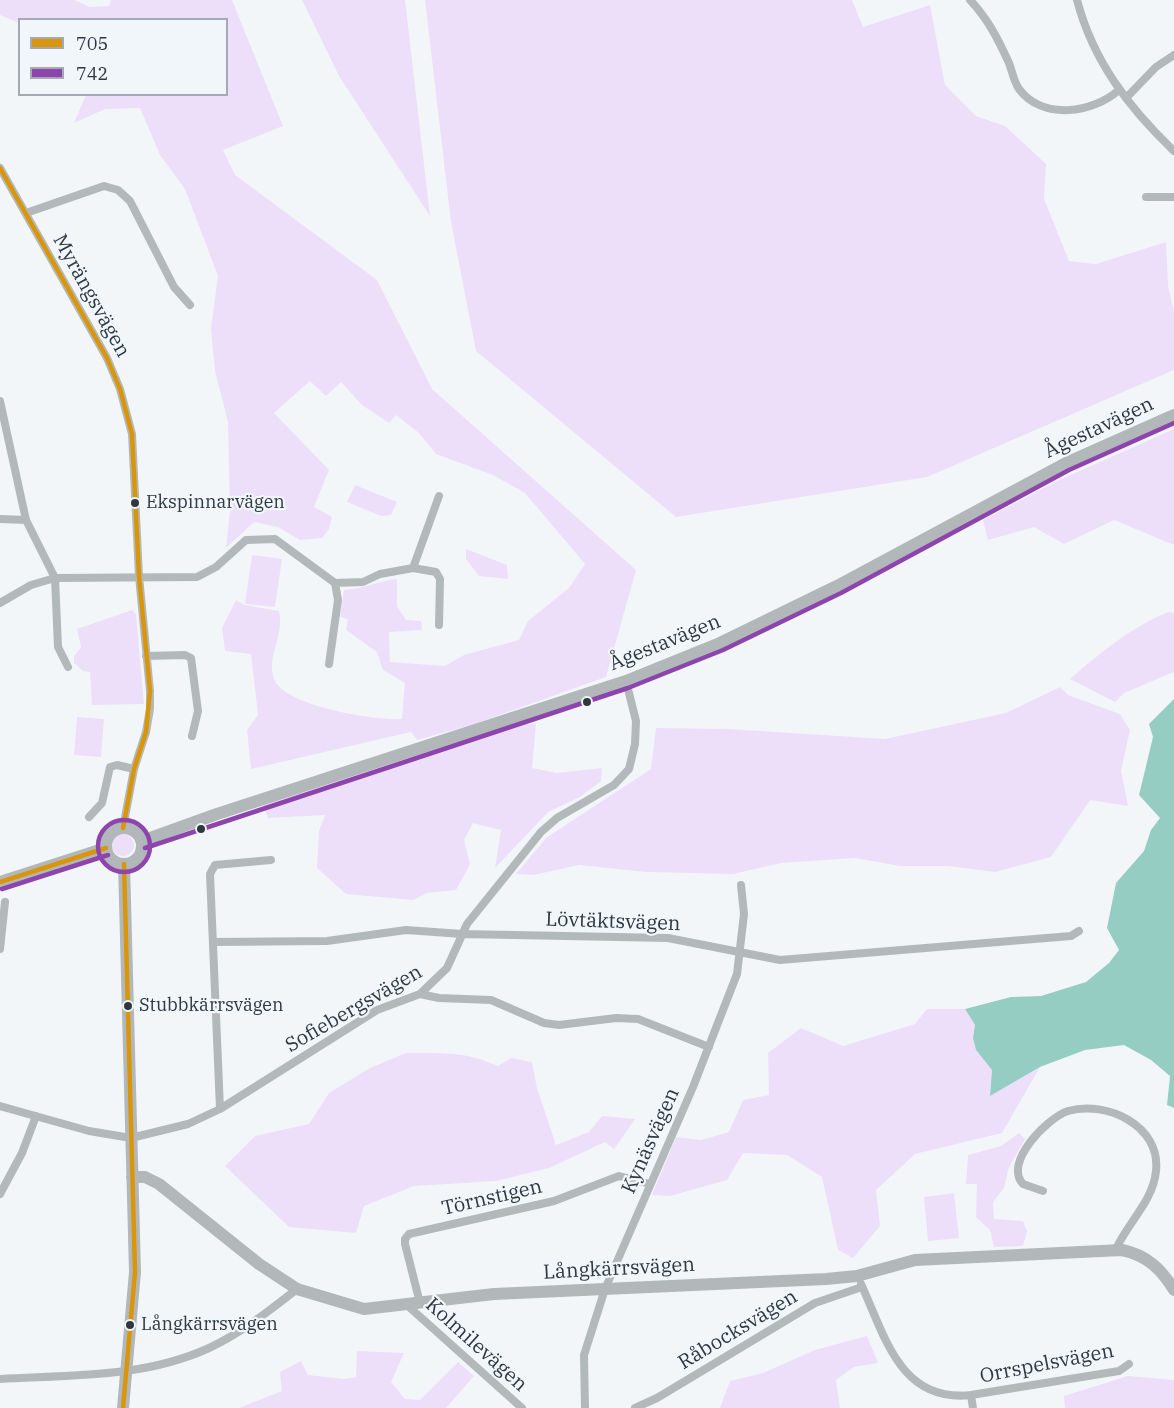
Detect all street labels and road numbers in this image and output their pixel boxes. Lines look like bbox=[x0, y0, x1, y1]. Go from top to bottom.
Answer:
street label: Myrängsvägen bbox=[47, 230, 135, 362]
street label: Ågestavägen bbox=[1040, 392, 1158, 464]
street label: Ågestavägen bbox=[606, 610, 724, 676]
street label: Lövtäktsvägen bbox=[545, 908, 681, 936]
street label: Sofiebergsvägen bbox=[281, 960, 427, 1058]
street label: Kynäsvägen bbox=[617, 1084, 685, 1198]
street label: Törnstigen bbox=[439, 1175, 545, 1221]
street label: Långkärrsvägen bbox=[543, 1253, 695, 1285]
street label: Råbocksvägen bbox=[674, 1285, 802, 1375]
street label: Kolmilevägen bbox=[420, 1293, 532, 1397]
street label: Orrspelsvägen bbox=[978, 1339, 1116, 1389]

